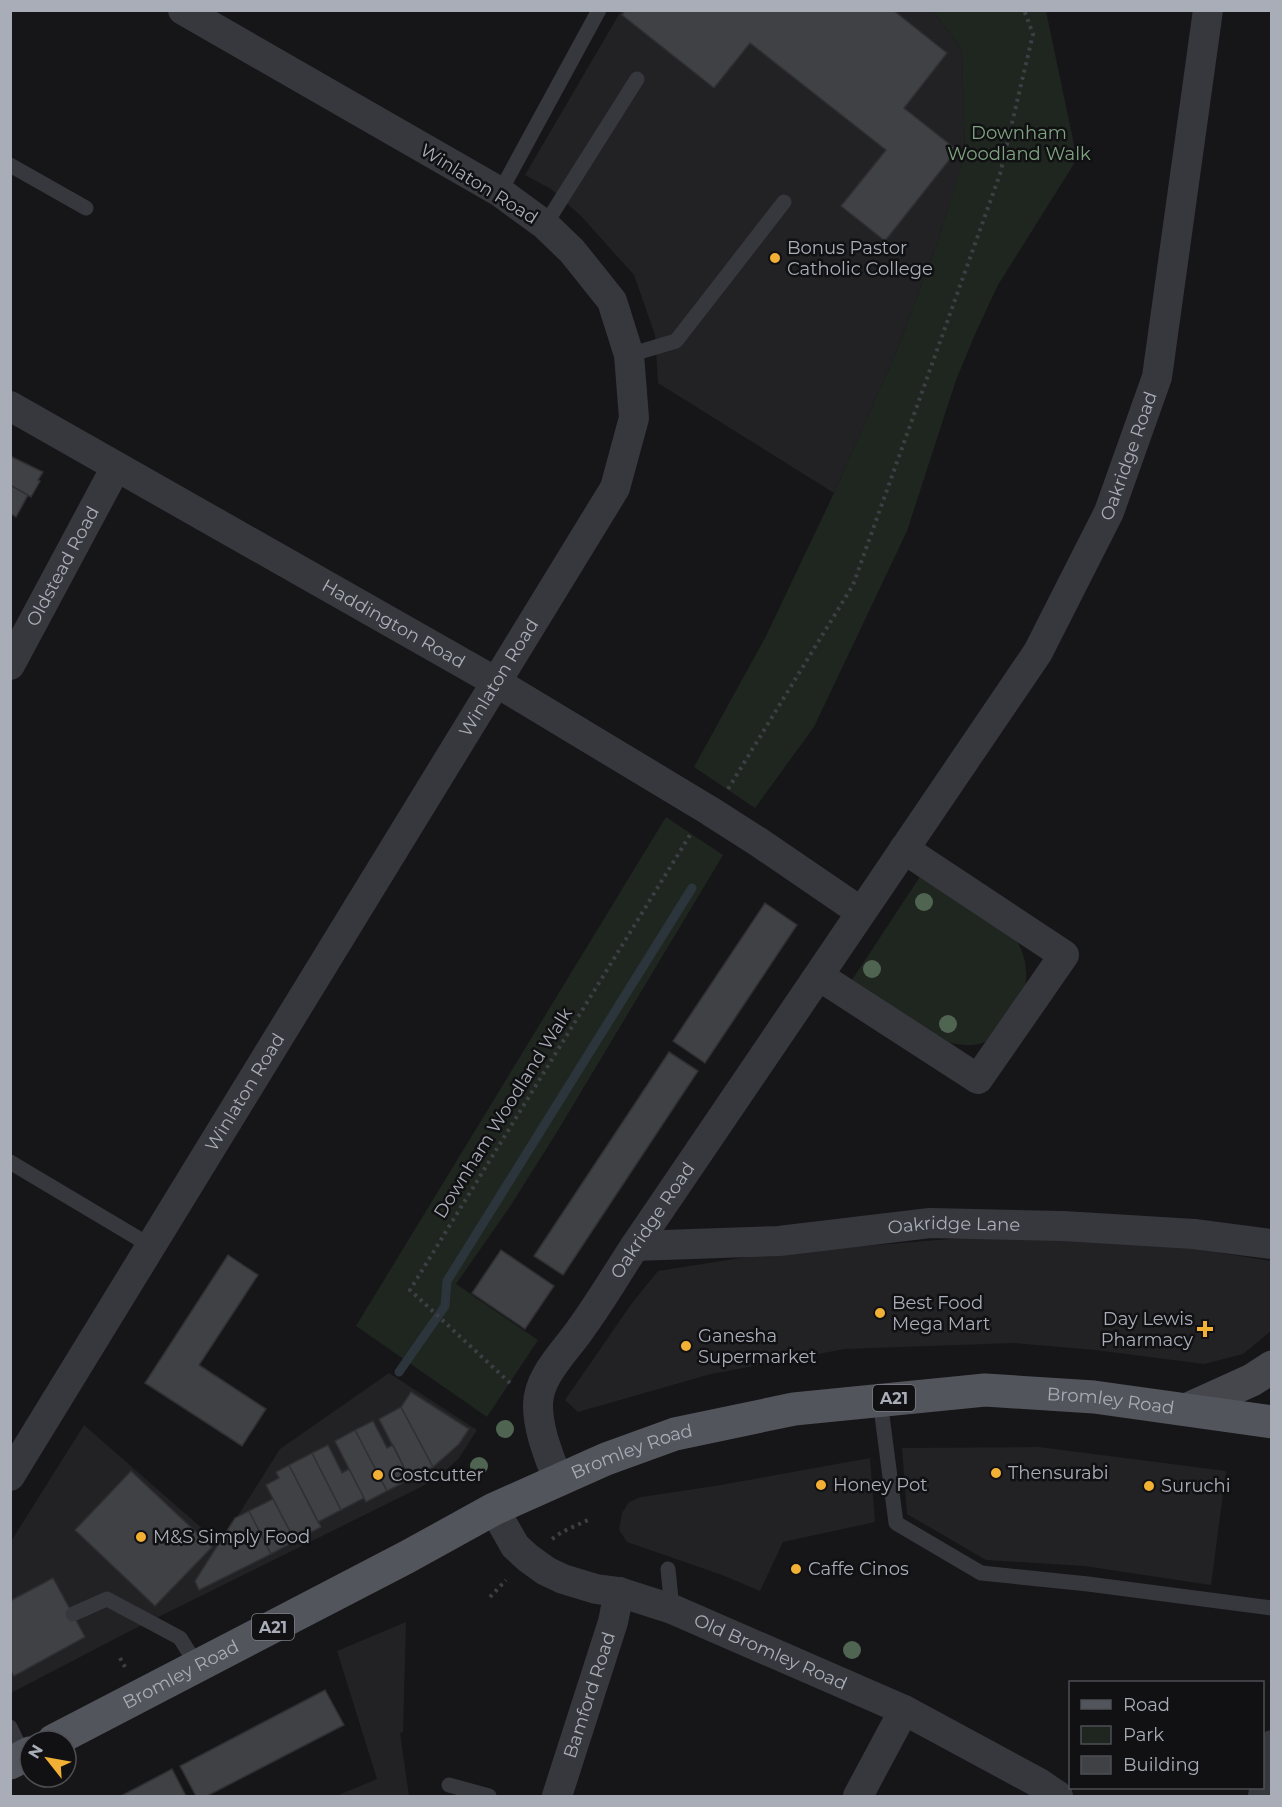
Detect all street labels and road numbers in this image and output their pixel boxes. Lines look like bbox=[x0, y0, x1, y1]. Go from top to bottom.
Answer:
street label: Winlaton Road bbox=[416, 139, 542, 229]
street label: Oakridge Road bbox=[1095, 389, 1162, 525]
street label: Oldstead Road bbox=[22, 502, 104, 630]
street label: Haddington Road bbox=[318, 574, 469, 673]
street label: Winlaton Road bbox=[454, 615, 543, 741]
street label: Downham Woodland Walk bbox=[429, 1003, 577, 1222]
street label: Winlaton Road bbox=[201, 1029, 289, 1155]
street label: Oakridge Road bbox=[606, 1158, 700, 1283]
street label: Oakridge Lane bbox=[886, 1212, 1021, 1239]
street label: Bromley Road bbox=[1046, 1383, 1176, 1419]
road number: A21 bbox=[873, 1385, 915, 1411]
street label: Bromley Road bbox=[568, 1420, 695, 1484]
street label: Old Bromley Road bbox=[690, 1609, 851, 1695]
road number: A21 bbox=[252, 1614, 294, 1640]
street label: Bamford Road bbox=[559, 1629, 620, 1761]
street label: Bromley Road bbox=[119, 1635, 243, 1714]

